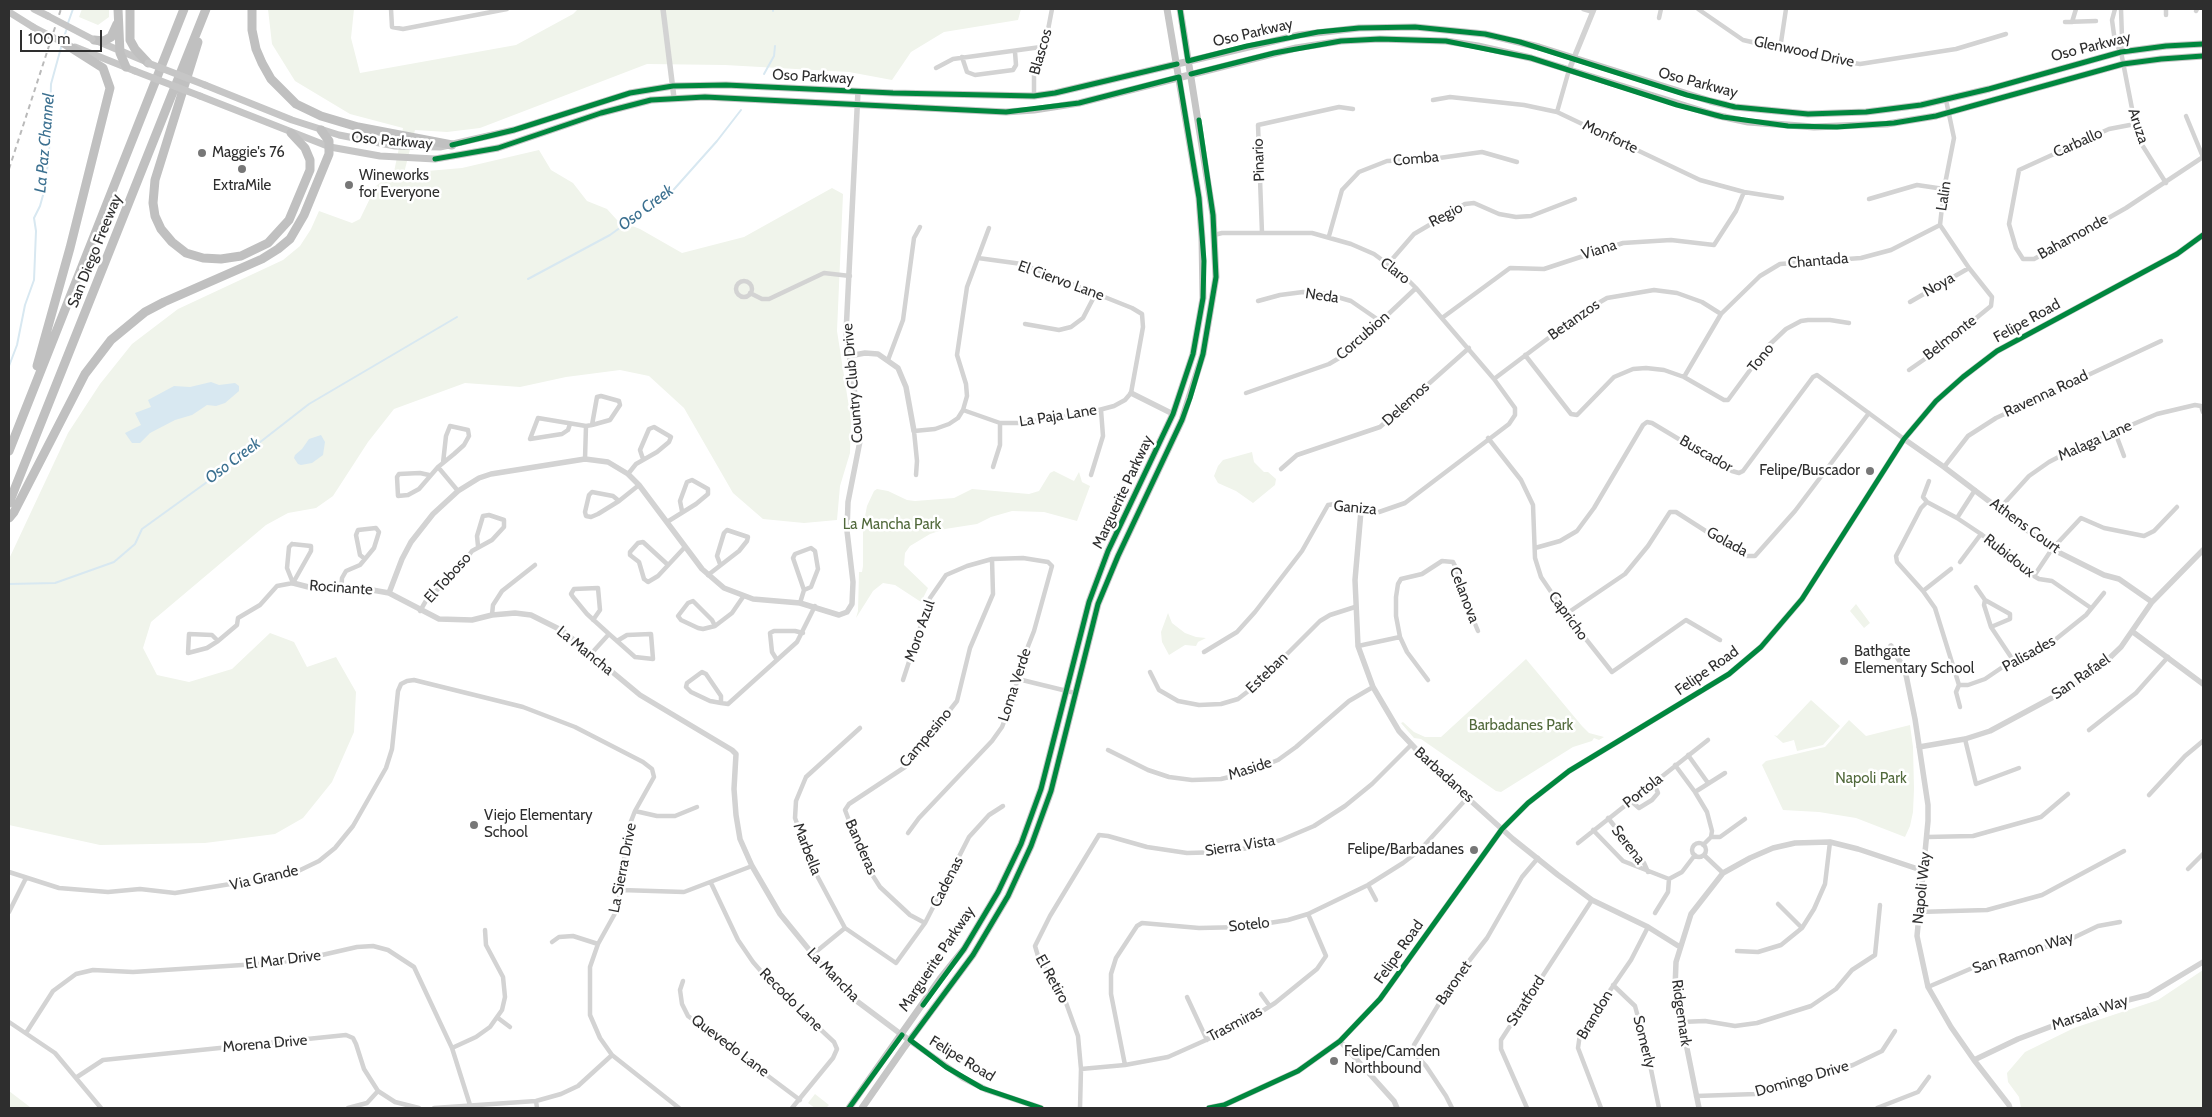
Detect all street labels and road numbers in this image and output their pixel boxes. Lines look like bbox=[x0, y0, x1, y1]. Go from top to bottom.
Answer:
street label: Oso Parkway bbox=[1211, 15, 1295, 51]
street label: Blascos bbox=[1026, 27, 1056, 77]
street label: Oso Parkway bbox=[2049, 28, 2133, 66]
street label: Glenwood Drive bbox=[1752, 33, 1856, 71]
street label: Oso Parkway bbox=[1656, 64, 1740, 102]
street label: Oso Parkway bbox=[772, 66, 854, 88]
street label: Aruza bbox=[2124, 106, 2152, 146]
street label: Monforte bbox=[1579, 116, 1641, 158]
street label: Carballo bbox=[2051, 124, 2105, 162]
street label: Oso Parkway bbox=[351, 128, 433, 154]
street label: Pinario bbox=[1249, 138, 1269, 182]
street label: Comba bbox=[1392, 148, 1440, 170]
street label: Lalin bbox=[1933, 180, 1955, 212]
street label: San Diego Freeway bbox=[64, 192, 126, 310]
street label: Regio bbox=[1426, 199, 1466, 231]
street label: Bahamonde bbox=[2035, 210, 2111, 264]
street label: Viana bbox=[1579, 236, 1619, 264]
street label: Chantada bbox=[1787, 249, 1849, 273]
street label: Claro bbox=[1377, 254, 1413, 288]
street label: El Ciervo Lane bbox=[1016, 257, 1106, 305]
street label: Noya bbox=[1920, 269, 1958, 301]
street label: Neda bbox=[1304, 285, 1340, 307]
street label: Felipe Road bbox=[1990, 295, 2064, 347]
street label: Betanzos bbox=[1545, 296, 1603, 344]
street label: Corcubion bbox=[1333, 308, 1393, 364]
street label: Belmonte bbox=[1920, 312, 1980, 364]
street label: Country Club Drive bbox=[839, 322, 867, 444]
street label: Tono bbox=[1744, 340, 1778, 376]
street label: Ravenna Road bbox=[2001, 367, 2091, 421]
street label: Delemos bbox=[1379, 378, 1433, 430]
street label: La Paja Lane bbox=[1018, 401, 1098, 431]
street label: Malaga Lane bbox=[2055, 417, 2135, 465]
street label: Marguerite Parkway bbox=[1089, 432, 1157, 552]
street label: Buscador bbox=[1676, 432, 1736, 476]
street label: Athens Court bbox=[1986, 494, 2064, 558]
street label: Ganiza bbox=[1333, 497, 1377, 519]
street label: Golada bbox=[1703, 523, 1751, 561]
street label: Rubidoux bbox=[1980, 531, 2038, 581]
street label: El Toboso bbox=[421, 549, 475, 607]
street label: Celanova bbox=[1445, 564, 1483, 626]
street label: Rocinante bbox=[309, 577, 373, 599]
street label: Capricho bbox=[1544, 588, 1592, 644]
street label: Moro Azul bbox=[901, 598, 939, 664]
street label: La Mancha bbox=[553, 623, 617, 679]
street label: Palisades bbox=[1999, 632, 2059, 676]
street label: Felipe Road bbox=[1672, 643, 1742, 699]
street label: Loma Verde bbox=[995, 646, 1035, 724]
street label: Esteban bbox=[1242, 649, 1292, 697]
street label: San Rafael bbox=[2048, 650, 2114, 704]
street label: Campesino bbox=[896, 705, 956, 771]
street label: Barbadanes bbox=[1410, 743, 1478, 807]
street label: Maside bbox=[1226, 754, 1274, 784]
street label: Portola bbox=[1620, 770, 1666, 812]
street label: Banderas bbox=[841, 817, 881, 877]
street label: Marbella bbox=[789, 820, 825, 878]
street label: La Sierra Drive bbox=[605, 822, 641, 914]
street label: Serena bbox=[1607, 822, 1649, 868]
street label: Sierra Vista bbox=[1204, 832, 1276, 860]
street label: Napoli Way bbox=[1909, 851, 1935, 925]
street label: Cadenas bbox=[927, 854, 967, 910]
street label: Via Grande bbox=[228, 861, 300, 895]
street label: Marguerite Parkway bbox=[895, 903, 979, 1015]
street label: Sotelo bbox=[1228, 914, 1270, 936]
street label: Felipe Road bbox=[1371, 917, 1427, 987]
street label: San Ramon Way bbox=[1970, 928, 2076, 978]
street label: La Mancha bbox=[803, 944, 863, 1006]
street label: El Mar Drive bbox=[244, 946, 322, 974]
street label: El Retiro bbox=[1031, 952, 1073, 1006]
street label: Baronet bbox=[1432, 957, 1476, 1009]
street label: Recodo Lane bbox=[756, 965, 826, 1035]
street label: Stratford bbox=[1503, 973, 1549, 1029]
street label: Ridgemark bbox=[1667, 978, 1695, 1048]
street label: Brandon bbox=[1573, 987, 1617, 1043]
street label: Marsala Way bbox=[2049, 992, 2131, 1034]
street label: Trasmiras bbox=[1205, 1002, 1265, 1046]
street label: Quevedo Lane bbox=[688, 1011, 772, 1081]
street label: Somerly bbox=[1629, 1014, 1659, 1070]
street label: Morena Drive bbox=[222, 1031, 308, 1057]
street label: Felipe Road bbox=[926, 1032, 998, 1086]
street label: Domingo Drive bbox=[1753, 1057, 1851, 1101]

